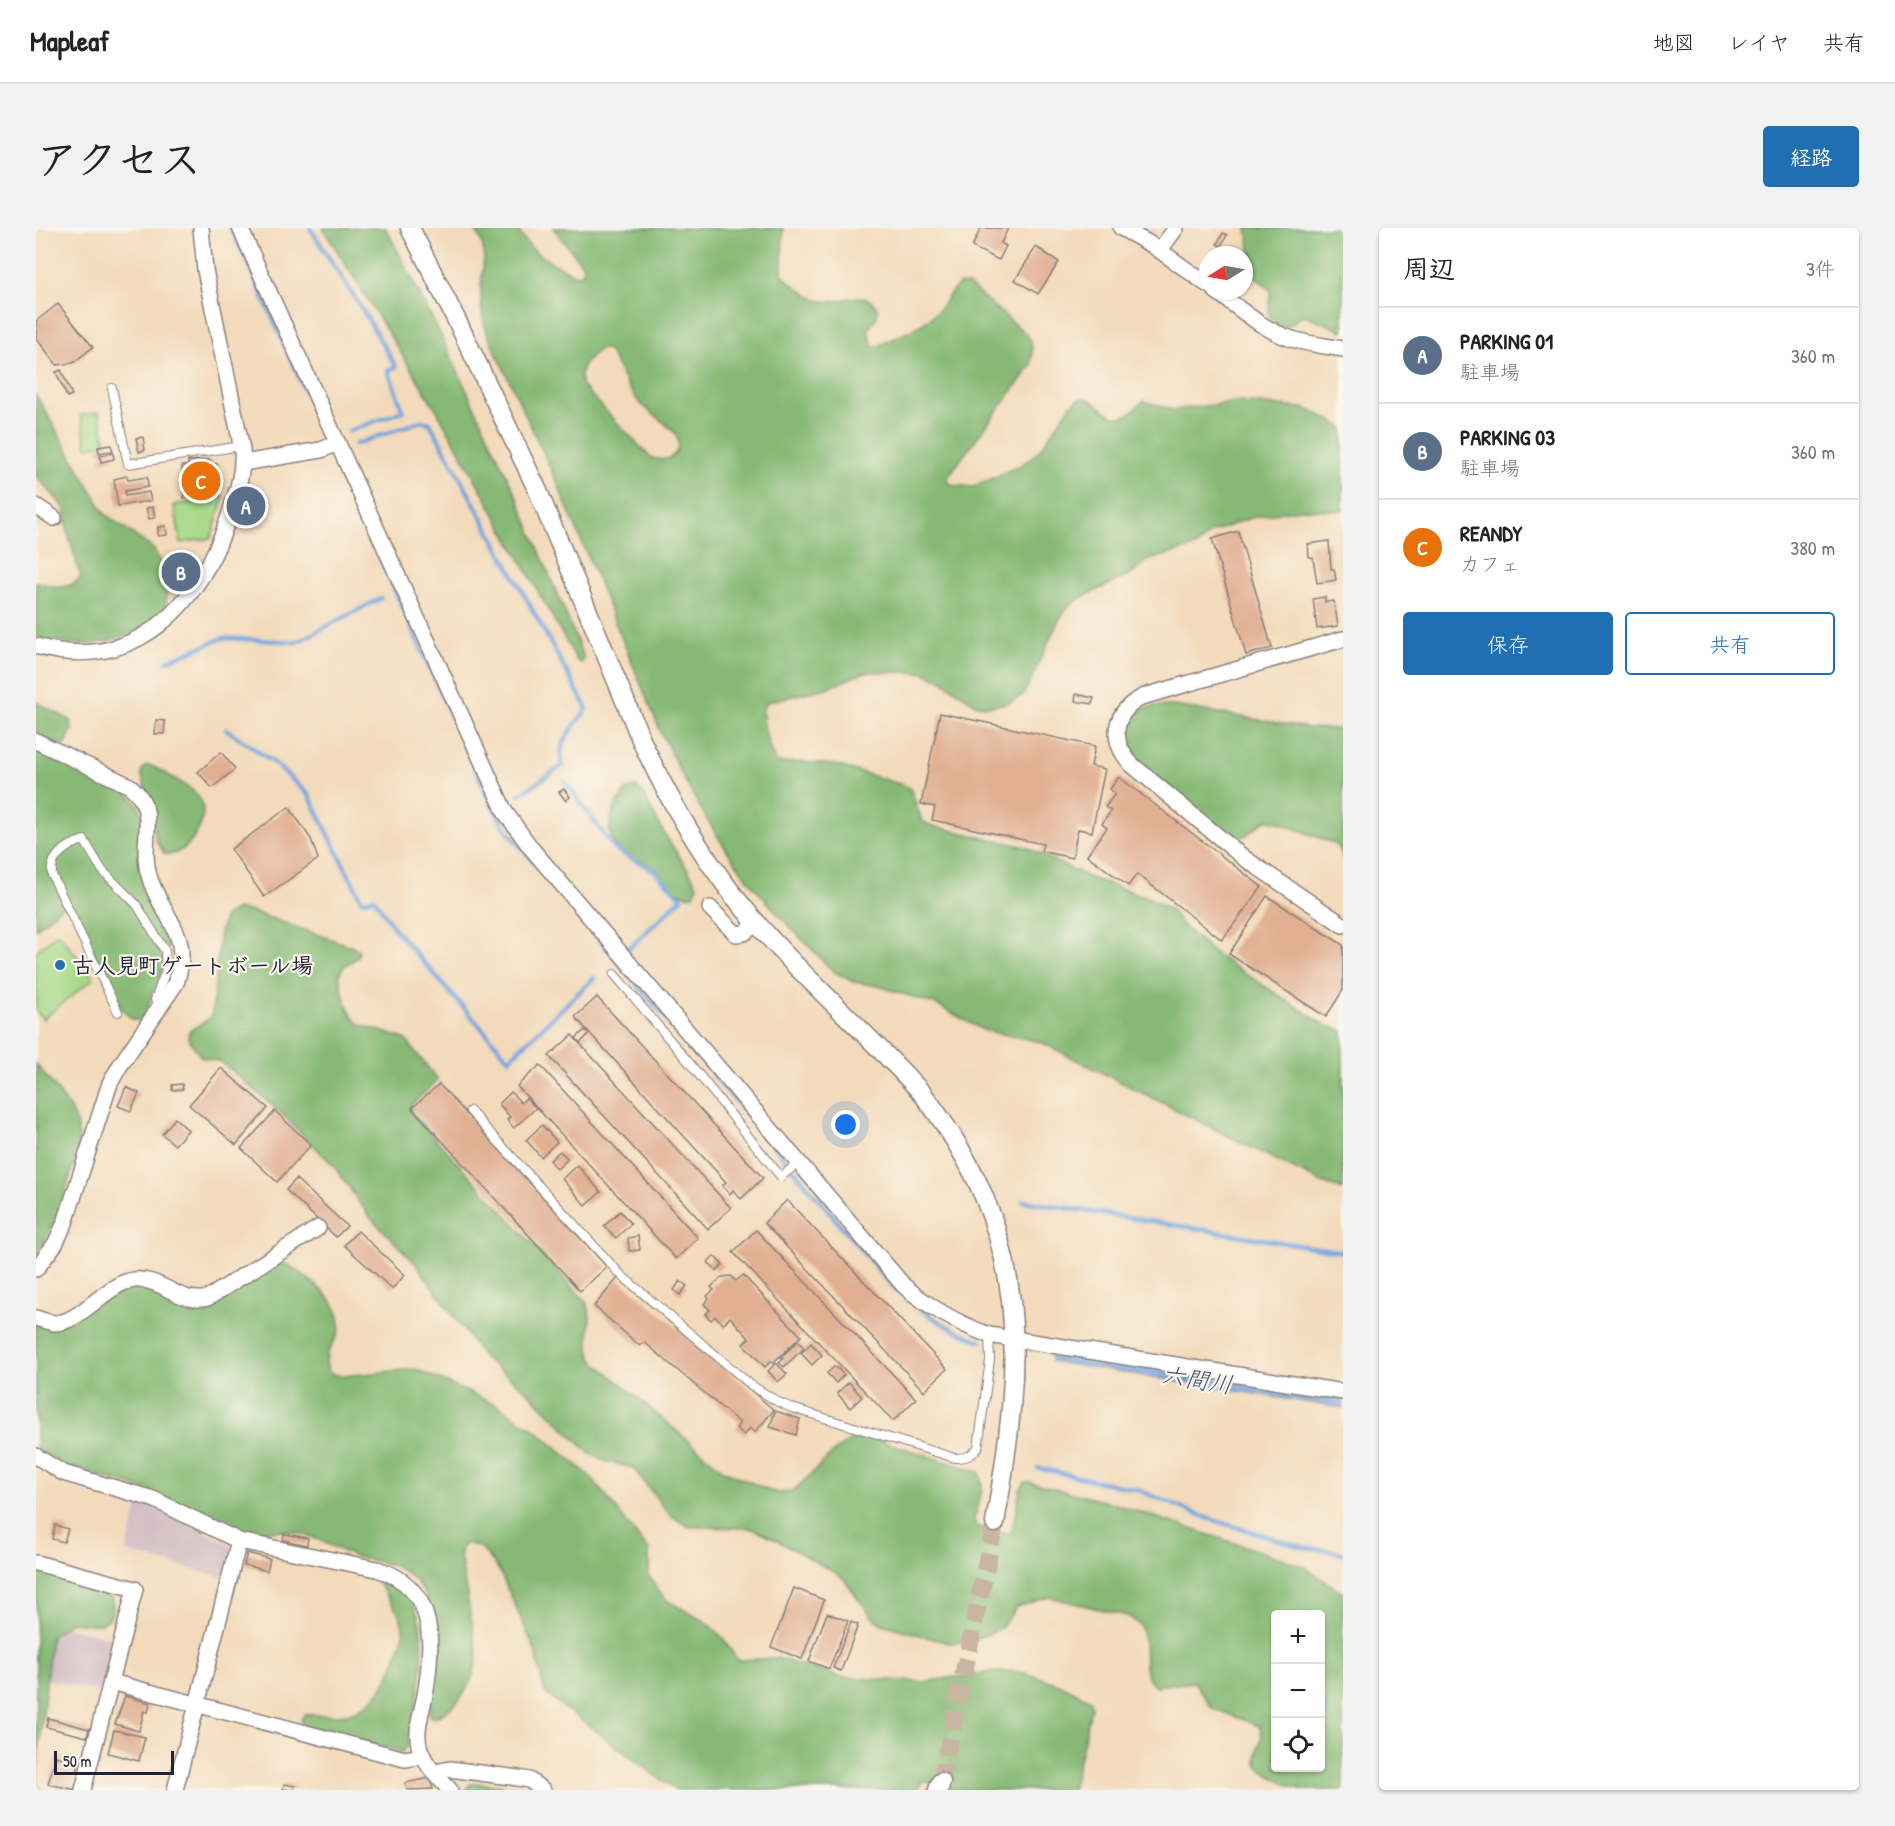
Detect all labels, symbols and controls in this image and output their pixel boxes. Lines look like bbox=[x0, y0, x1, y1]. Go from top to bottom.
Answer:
text: Mapleaf bbox=[30, 22, 109, 60]
text: 地図 bbox=[1653, 28, 1695, 57]
text: レイヤ bbox=[1728, 28, 1790, 57]
text: 共有 bbox=[1823, 28, 1865, 57]
button: 経路 bbox=[1763, 126, 1859, 187]
text: アクセス bbox=[36, 130, 201, 187]
north arrow bbox=[1199, 246, 1253, 300]
text: 周辺 bbox=[1403, 251, 1455, 286]
text: 3件 bbox=[1806, 255, 1835, 282]
text: PARKING 01 bbox=[1460, 326, 1553, 356]
text: A bbox=[1418, 342, 1427, 369]
text: 360 m bbox=[1791, 342, 1835, 369]
text: 駐車場 bbox=[1460, 358, 1520, 385]
text: PARKING 03 bbox=[1460, 422, 1555, 452]
text: B bbox=[1417, 438, 1428, 465]
text: 360 m bbox=[1791, 438, 1835, 465]
text: 駐車場 bbox=[1460, 454, 1520, 481]
pin: C bbox=[182, 458, 220, 504]
pin: A bbox=[226, 484, 266, 528]
text: REANDY bbox=[1460, 518, 1522, 548]
text: C bbox=[1417, 534, 1428, 561]
text: 380 m bbox=[1790, 534, 1835, 561]
pin: B bbox=[162, 550, 200, 594]
text: カフェ bbox=[1460, 550, 1520, 577]
button: 保存 bbox=[1403, 612, 1613, 675]
button: 共有 bbox=[1625, 612, 1835, 675]
place label: 古人見町ゲートボール場 bbox=[72, 950, 313, 980]
marker: 古人見町ゲートボール場 bbox=[53, 958, 67, 972]
your location bbox=[831, 1110, 860, 1139]
water label: 六間川 bbox=[1159, 1358, 1235, 1400]
map controls bbox=[1271, 1610, 1325, 1772]
button: + bbox=[1271, 1610, 1325, 1664]
button: − bbox=[1271, 1664, 1325, 1718]
button: locate bbox=[1271, 1718, 1325, 1772]
scale bar bbox=[54, 1748, 174, 1776]
text: 50 m bbox=[63, 1750, 92, 1772]

